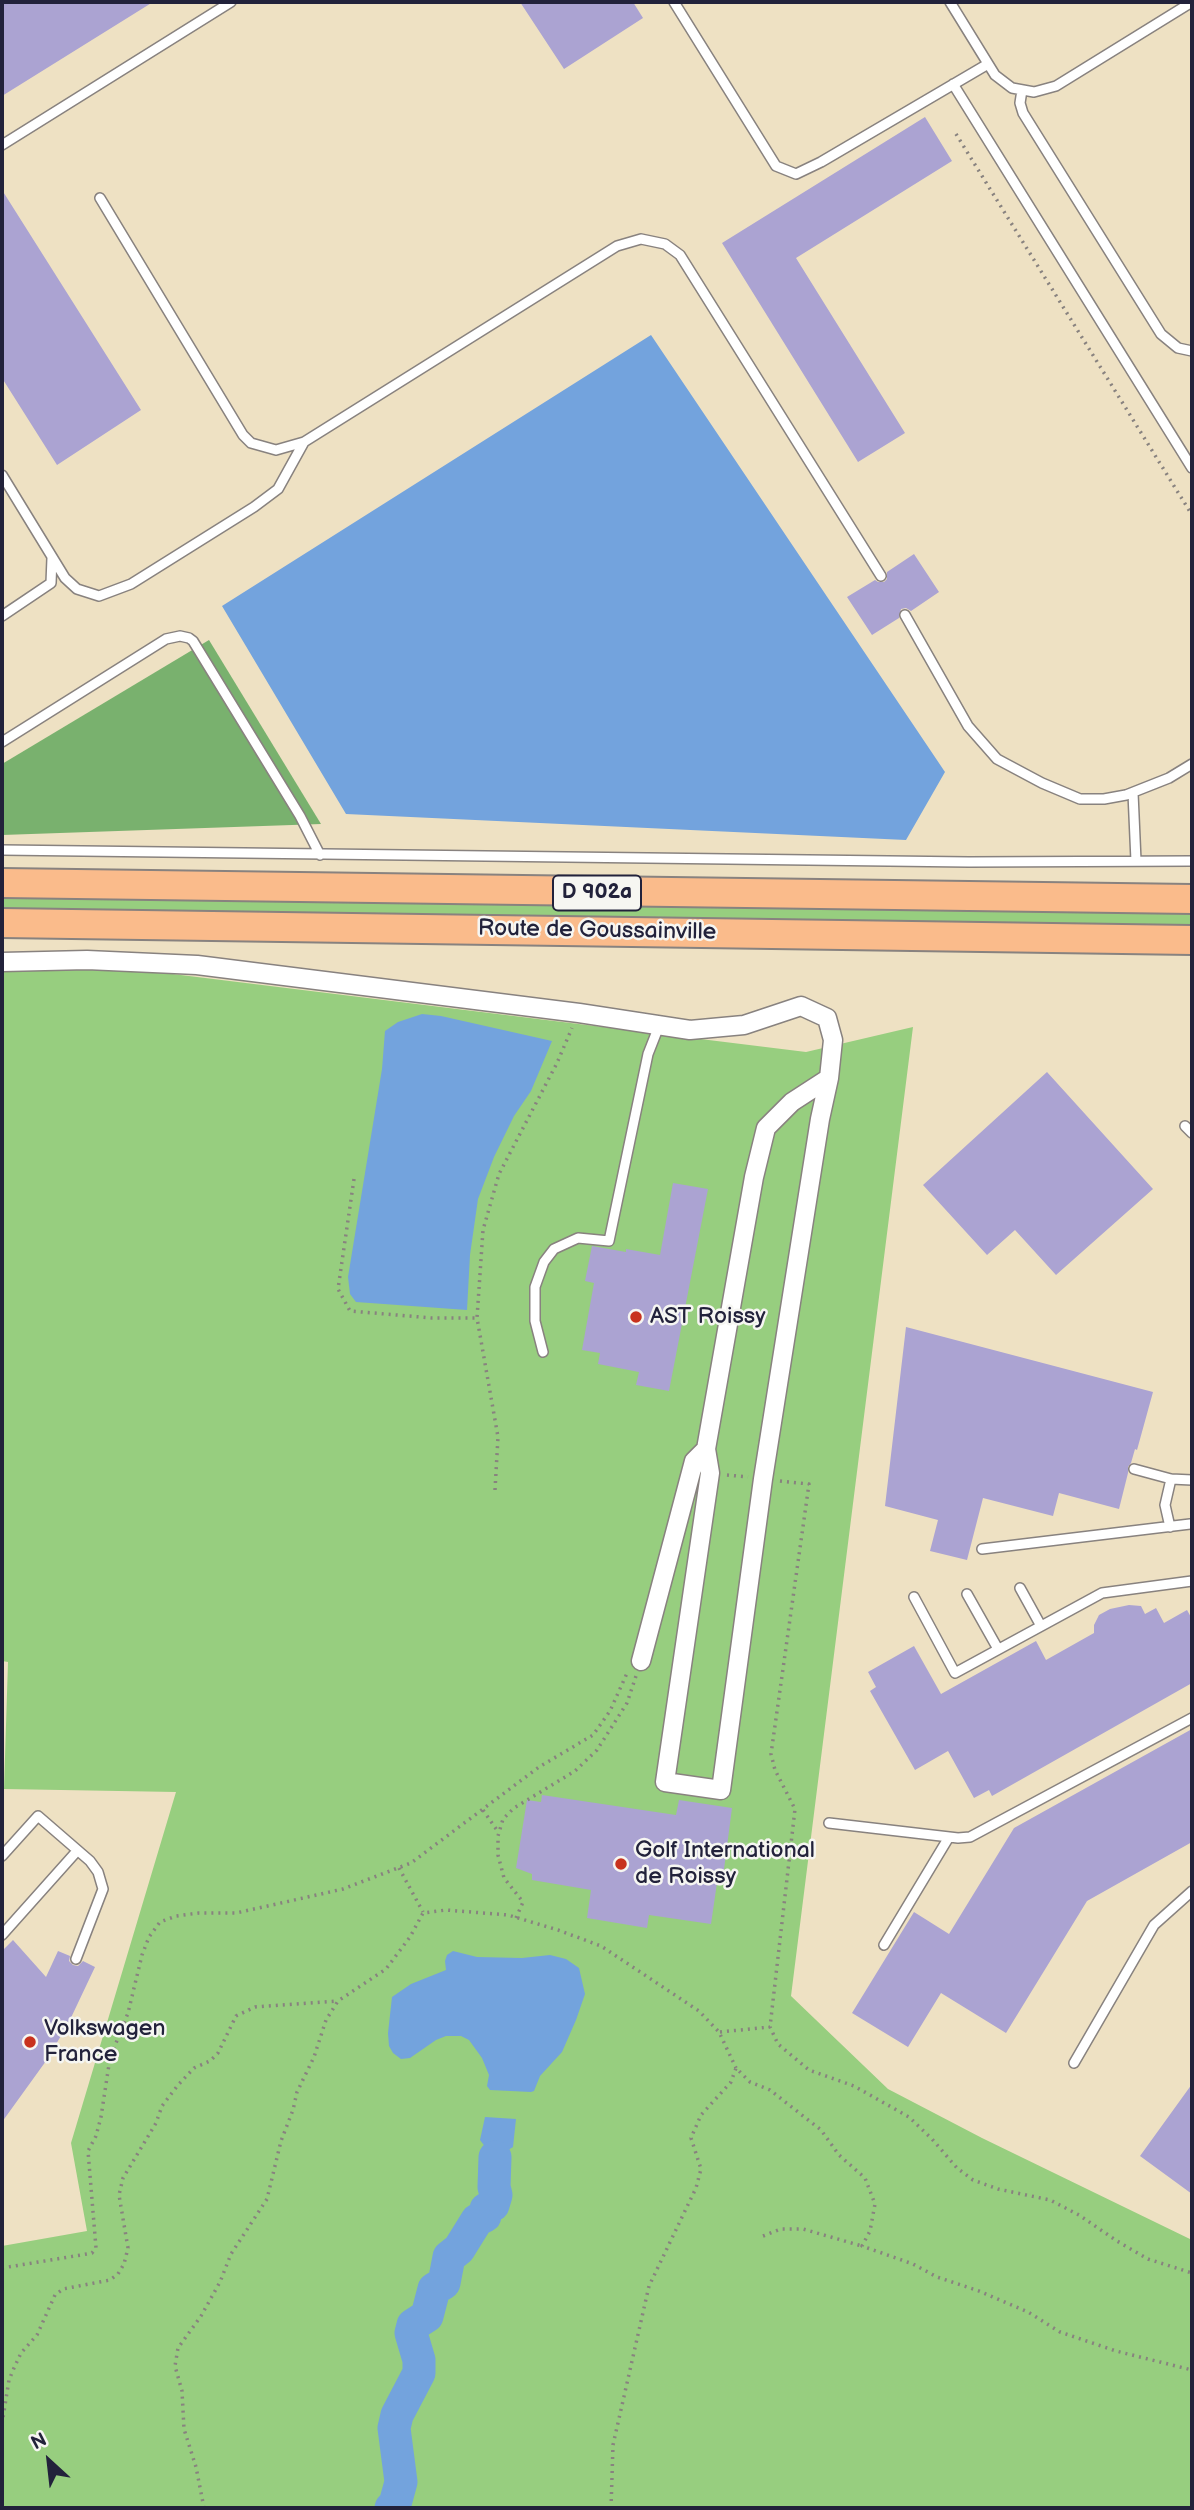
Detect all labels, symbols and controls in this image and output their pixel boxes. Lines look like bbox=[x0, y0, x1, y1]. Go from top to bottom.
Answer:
road number: D 902a bbox=[553, 876, 641, 910]
street label: Route de Goussainville bbox=[478, 915, 716, 947]
place label: AST Roissy bbox=[650, 1303, 766, 1331]
marker: AST Roissy bbox=[628, 1309, 644, 1325]
place label: Golf International de Roissy bbox=[635, 1837, 815, 1891]
marker: Golf International de Roissy bbox=[613, 1856, 629, 1872]
place label: Volkswagen France bbox=[44, 2015, 165, 2069]
marker: Volkswagen France bbox=[22, 2034, 38, 2050]
north arrow bbox=[14, 2426, 84, 2496]
text: N bbox=[28, 2428, 51, 2455]

